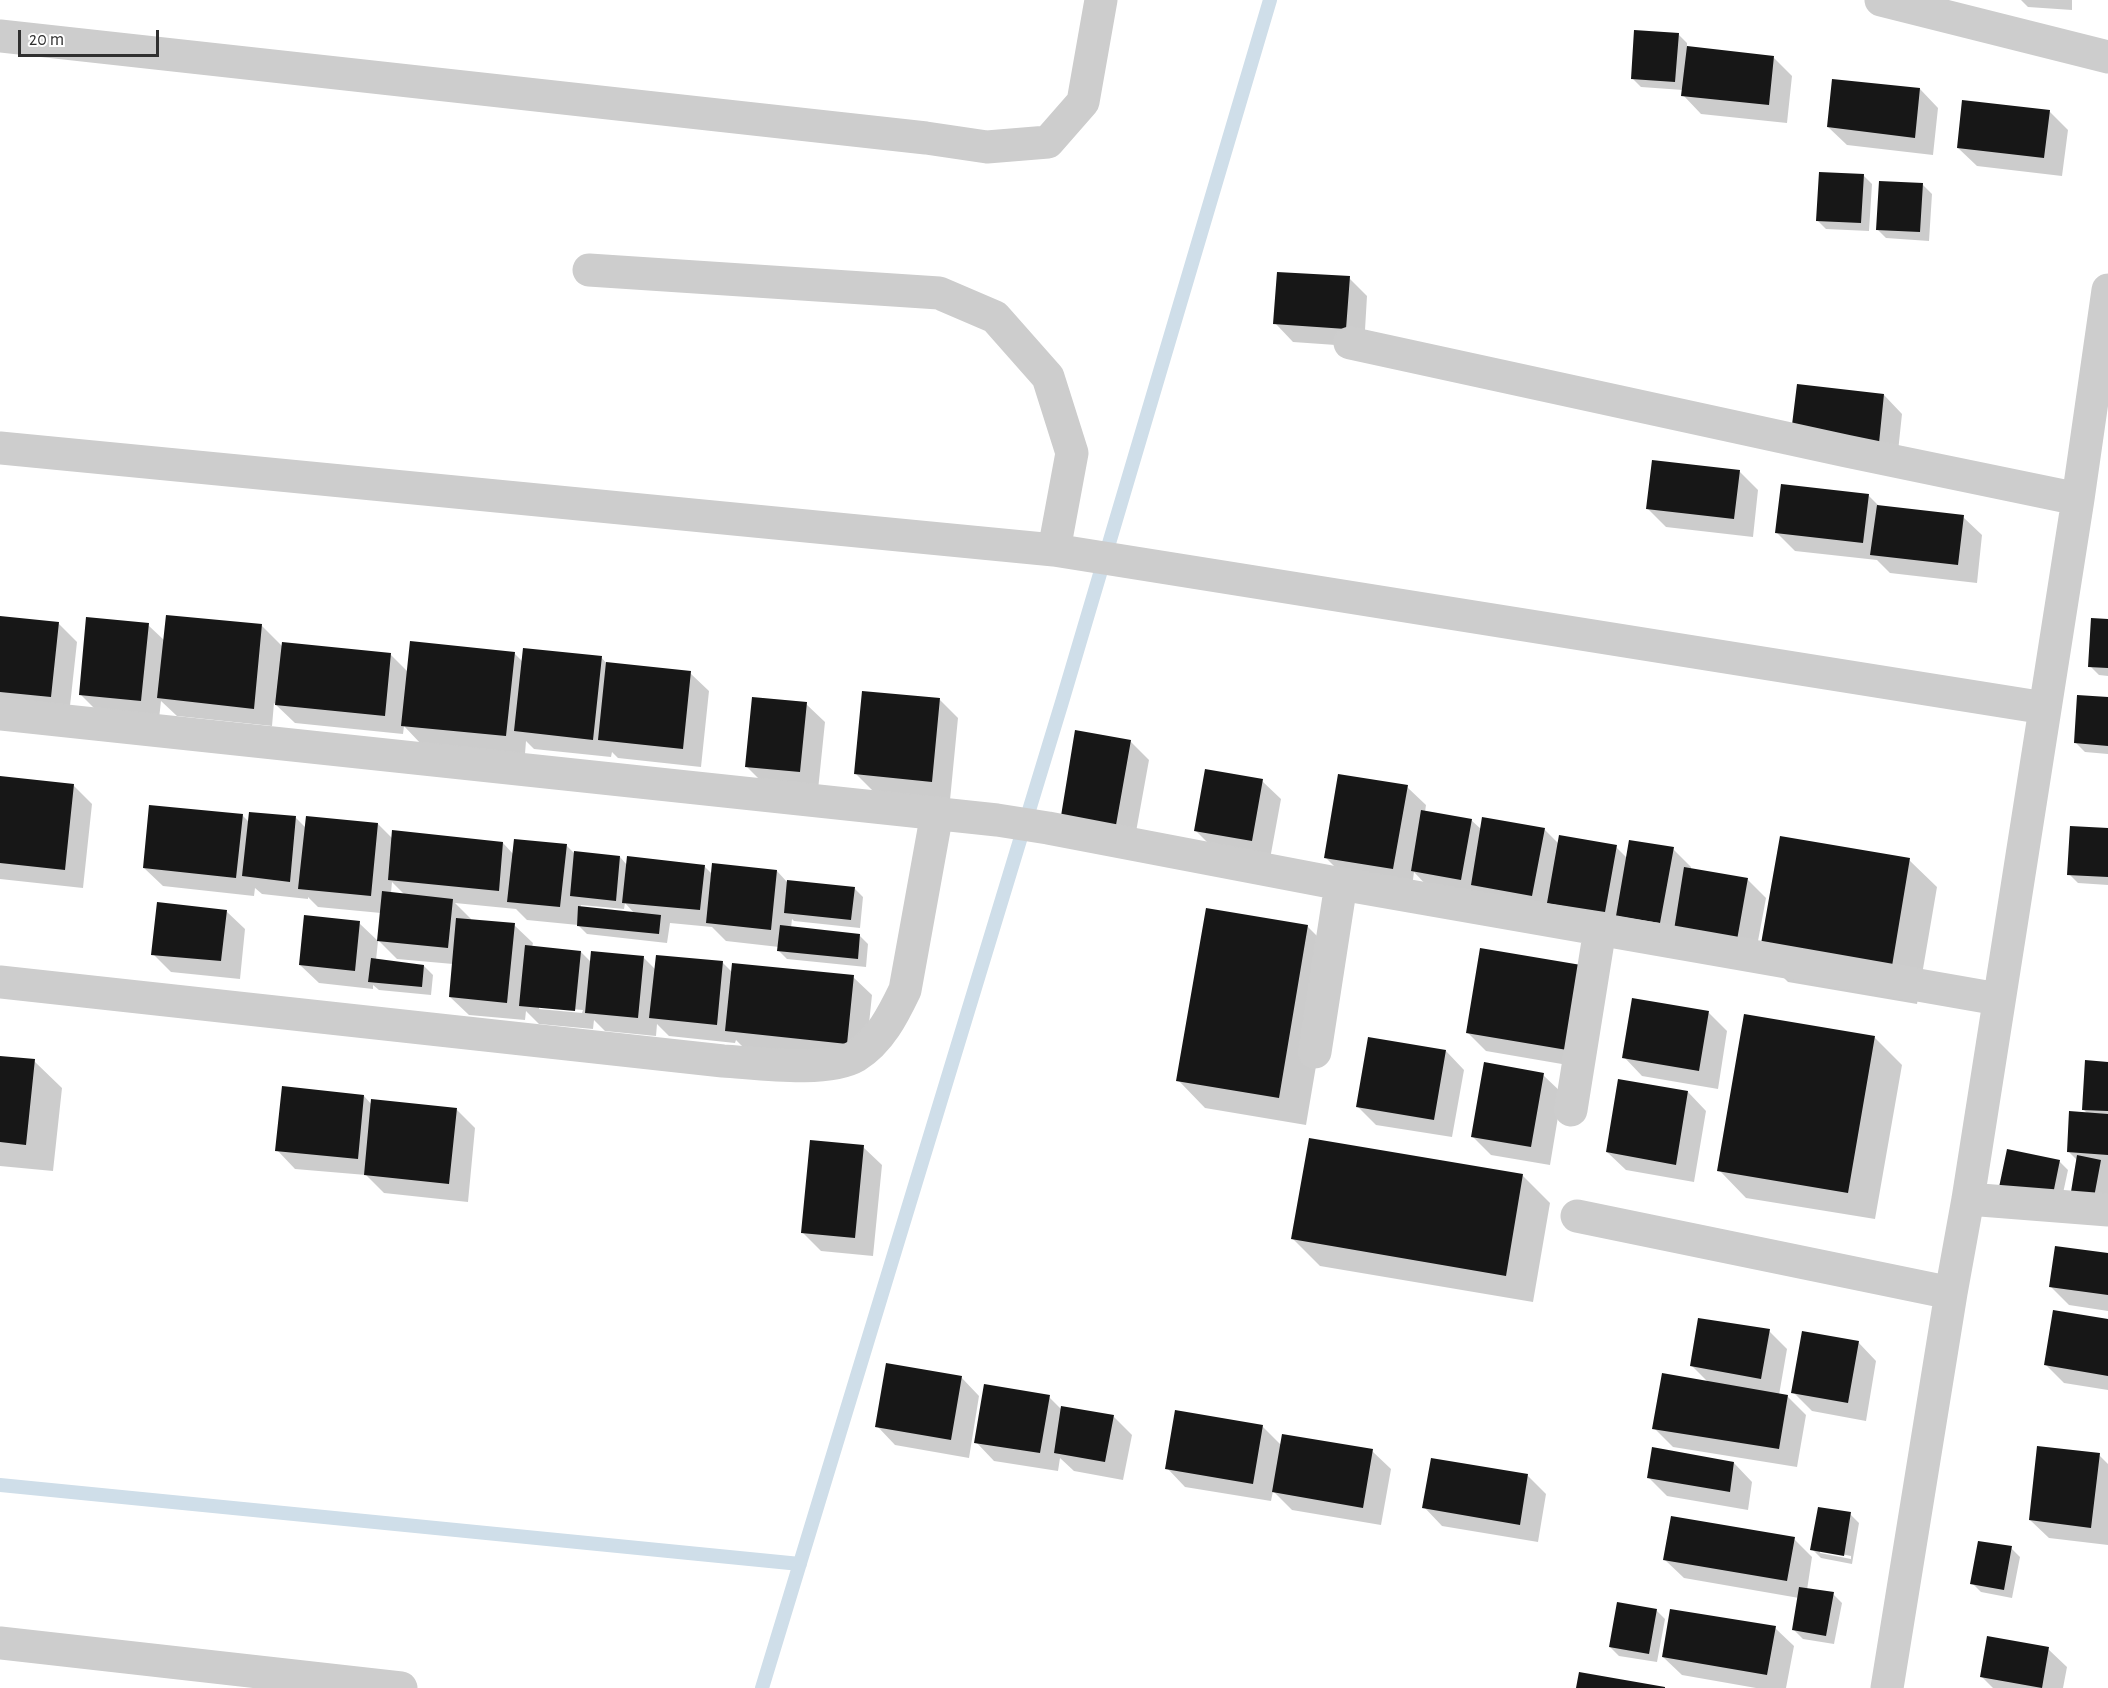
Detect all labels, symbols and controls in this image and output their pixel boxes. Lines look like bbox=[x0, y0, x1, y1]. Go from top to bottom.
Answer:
scale bar bbox=[21, 18, 162, 56]
text: 20 m bbox=[29, 31, 64, 49]

